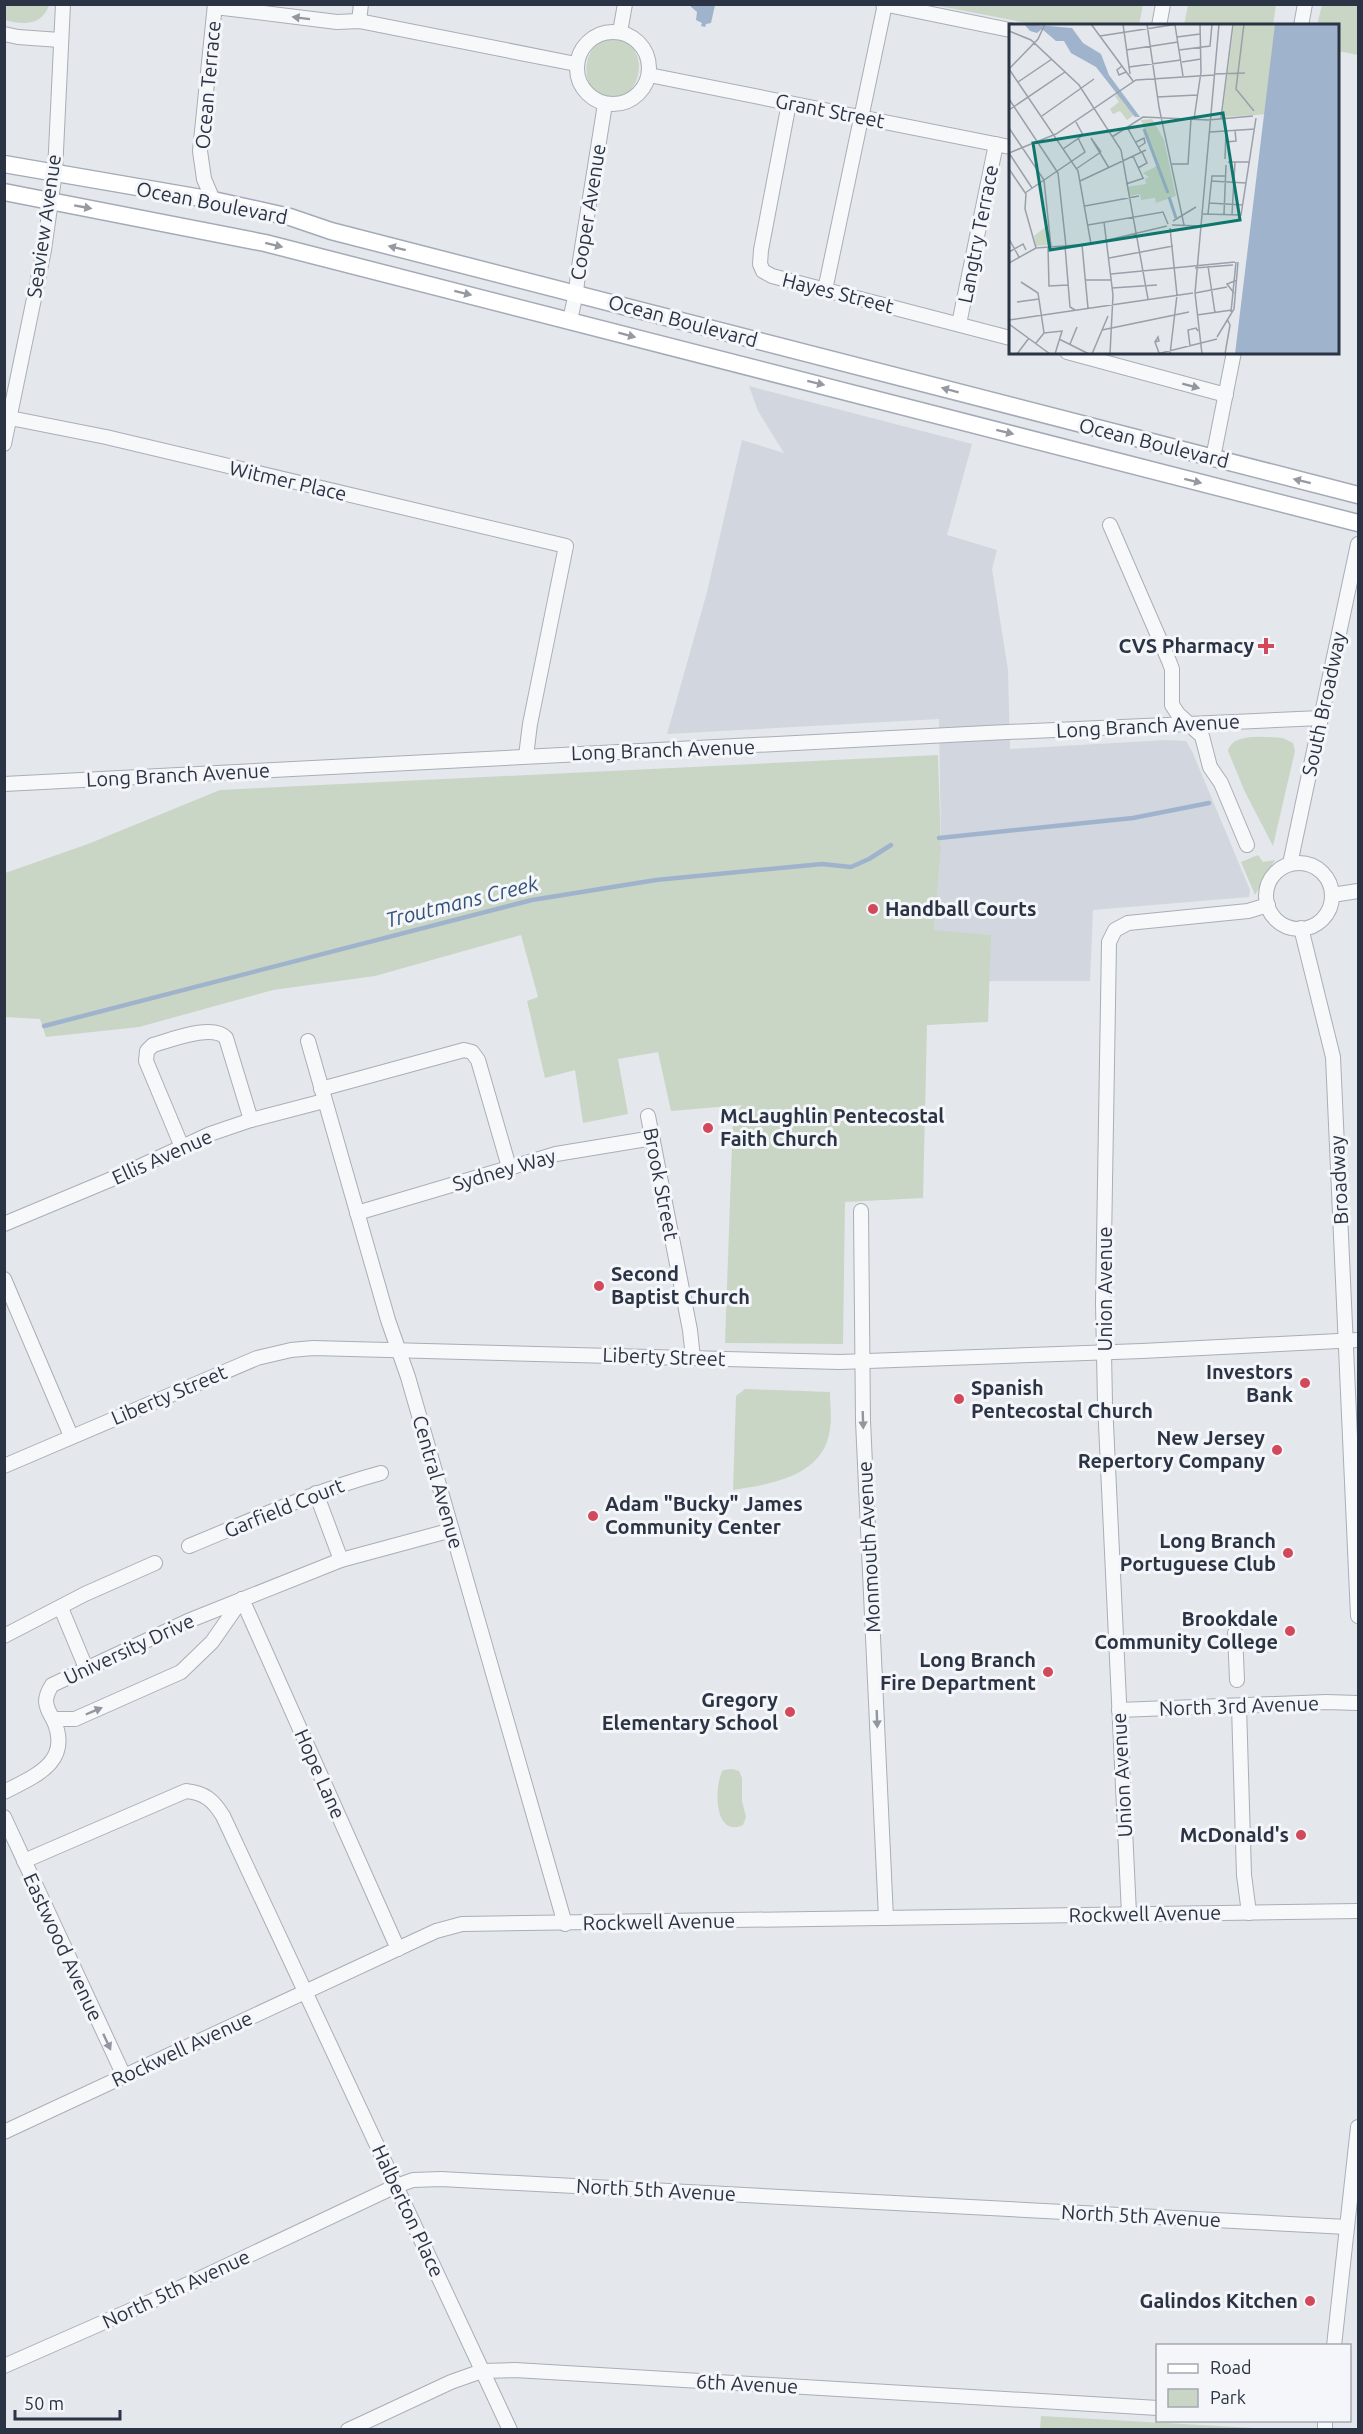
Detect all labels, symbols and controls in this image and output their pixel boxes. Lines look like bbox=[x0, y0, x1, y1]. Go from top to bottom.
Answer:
one-way arrow bbox=[291, 13, 310, 23]
street label: Ocean Terrace bbox=[190, 20, 225, 150]
inset map bbox=[1009, 24, 1339, 354]
street label: Grant Street bbox=[774, 89, 887, 132]
street label: Cooper Avenue bbox=[565, 142, 610, 282]
street label: Seaview Avenue bbox=[22, 153, 65, 299]
street label: Langtry Terrace bbox=[953, 163, 1002, 305]
street label: Ocean Boulevard bbox=[135, 177, 290, 228]
one-way arrow bbox=[73, 202, 92, 211]
one-way arrow bbox=[265, 241, 283, 251]
one-way arrow bbox=[388, 243, 406, 252]
street label: Hayes Street bbox=[780, 268, 896, 317]
one-way arrow bbox=[454, 288, 472, 298]
street label: Ocean Boulevard bbox=[606, 290, 760, 351]
one-way arrow bbox=[618, 331, 636, 341]
one-way arrow bbox=[807, 379, 825, 389]
one-way arrow bbox=[1182, 381, 1201, 391]
one-way arrow bbox=[941, 385, 959, 395]
street label: Ocean Boulevard bbox=[1077, 413, 1231, 472]
one-way arrow bbox=[995, 428, 1014, 438]
street label: Witmer Place bbox=[227, 456, 349, 505]
one-way arrow bbox=[1293, 475, 1311, 485]
one-way arrow bbox=[1184, 476, 1203, 486]
street label: South Broadway bbox=[1297, 629, 1350, 778]
place label: CVS Pharmacy bbox=[1119, 634, 1254, 657]
marker: CVS Pharmacy bbox=[1259, 639, 1273, 653]
street label: Long Branch Avenue bbox=[1055, 709, 1240, 742]
street label: Long Branch Avenue bbox=[571, 735, 755, 764]
street label: Long Branch Avenue bbox=[85, 758, 270, 791]
water label: Troutmans Creek bbox=[383, 870, 541, 932]
place label: Handball Courts bbox=[885, 897, 1036, 920]
marker: Handball Courts bbox=[866, 902, 880, 916]
place label: McLaughlin Pentecostal Faith Church bbox=[720, 1104, 944, 1150]
marker: McLaughlin Pentecostal Faith Church bbox=[701, 1121, 715, 1135]
street label: Ellis Avenue bbox=[108, 1124, 215, 1189]
street label: Brook Street bbox=[639, 1126, 684, 1242]
street label: Broadway bbox=[1325, 1134, 1352, 1225]
street label: Sydney Way bbox=[450, 1144, 558, 1195]
street label: Union Avenue bbox=[1093, 1226, 1116, 1352]
place label: Second Baptist Church bbox=[611, 1262, 750, 1308]
marker: Second Baptist Church bbox=[592, 1279, 606, 1293]
street label: Liberty Street bbox=[602, 1343, 726, 1370]
street label: Liberty Street bbox=[108, 1360, 230, 1429]
place label: Investors Bank bbox=[1206, 1360, 1293, 1406]
place label: Spanish Pentecostal Church bbox=[971, 1376, 1153, 1422]
marker: Investors Bank bbox=[1298, 1376, 1312, 1390]
marker: Spanish Pentecostal Church bbox=[952, 1392, 966, 1406]
one-way arrow bbox=[858, 1410, 867, 1429]
street label: Central Avenue bbox=[408, 1413, 469, 1551]
place label: New Jersey Repertory Company bbox=[1078, 1426, 1265, 1472]
marker: New Jersey Repertory Company bbox=[1270, 1443, 1284, 1457]
street label: Monmouth Avenue bbox=[853, 1460, 884, 1634]
street label: Garfield Court bbox=[221, 1473, 347, 1542]
place label: Adam "Bucky" James Community Center bbox=[605, 1492, 803, 1538]
marker: Adam "Bucky" James Community Center bbox=[586, 1509, 600, 1523]
place label: Long Branch Portuguese Club bbox=[1120, 1529, 1276, 1575]
marker: Long Branch Portuguese Club bbox=[1281, 1546, 1295, 1560]
place label: Brookdale Community College bbox=[1094, 1607, 1278, 1653]
street label: University Drive bbox=[60, 1608, 198, 1689]
marker: Brookdale Community College bbox=[1283, 1624, 1297, 1638]
place label: Long Branch Fire Department bbox=[880, 1648, 1036, 1694]
marker: Long Branch Fire Department bbox=[1041, 1665, 1055, 1679]
place label: Gregory Elementary School bbox=[602, 1688, 778, 1734]
street label: North 3rd Avenue bbox=[1159, 1691, 1319, 1720]
marker: Gregory Elementary School bbox=[783, 1705, 797, 1719]
one-way arrow bbox=[85, 1706, 103, 1716]
one-way arrow bbox=[873, 1710, 882, 1729]
street label: Union Avenue bbox=[1107, 1712, 1136, 1838]
street label: Hope Lane bbox=[290, 1725, 350, 1822]
place label: McDonald's bbox=[1180, 1823, 1289, 1846]
marker: McDonald's bbox=[1294, 1828, 1308, 1842]
street label: Eastwood Avenue bbox=[19, 1869, 108, 2024]
street label: Rockwell Avenue bbox=[1069, 1901, 1221, 1926]
street label: Rockwell Avenue bbox=[583, 1909, 735, 1934]
street label: Rockwell Avenue bbox=[108, 2006, 256, 2091]
one-way arrow bbox=[103, 2034, 112, 2051]
street label: Halberton Place bbox=[368, 2141, 449, 2280]
street label: North 5th Avenue bbox=[576, 2174, 736, 2205]
street label: North 5th Avenue bbox=[1061, 2200, 1221, 2231]
street label: North 5th Avenue bbox=[98, 2244, 253, 2333]
place label: Galindos Kitchen bbox=[1140, 2289, 1298, 2312]
marker: Galindos Kitchen bbox=[1303, 2294, 1317, 2308]
legend bbox=[1156, 2344, 1351, 2422]
text: Road bbox=[1210, 2357, 1252, 2377]
street label: 6th Avenue bbox=[695, 2369, 799, 2398]
scale bar bbox=[15, 2383, 120, 2421]
text: Park bbox=[1210, 2387, 1246, 2407]
text: 50 m bbox=[24, 2393, 64, 2413]

